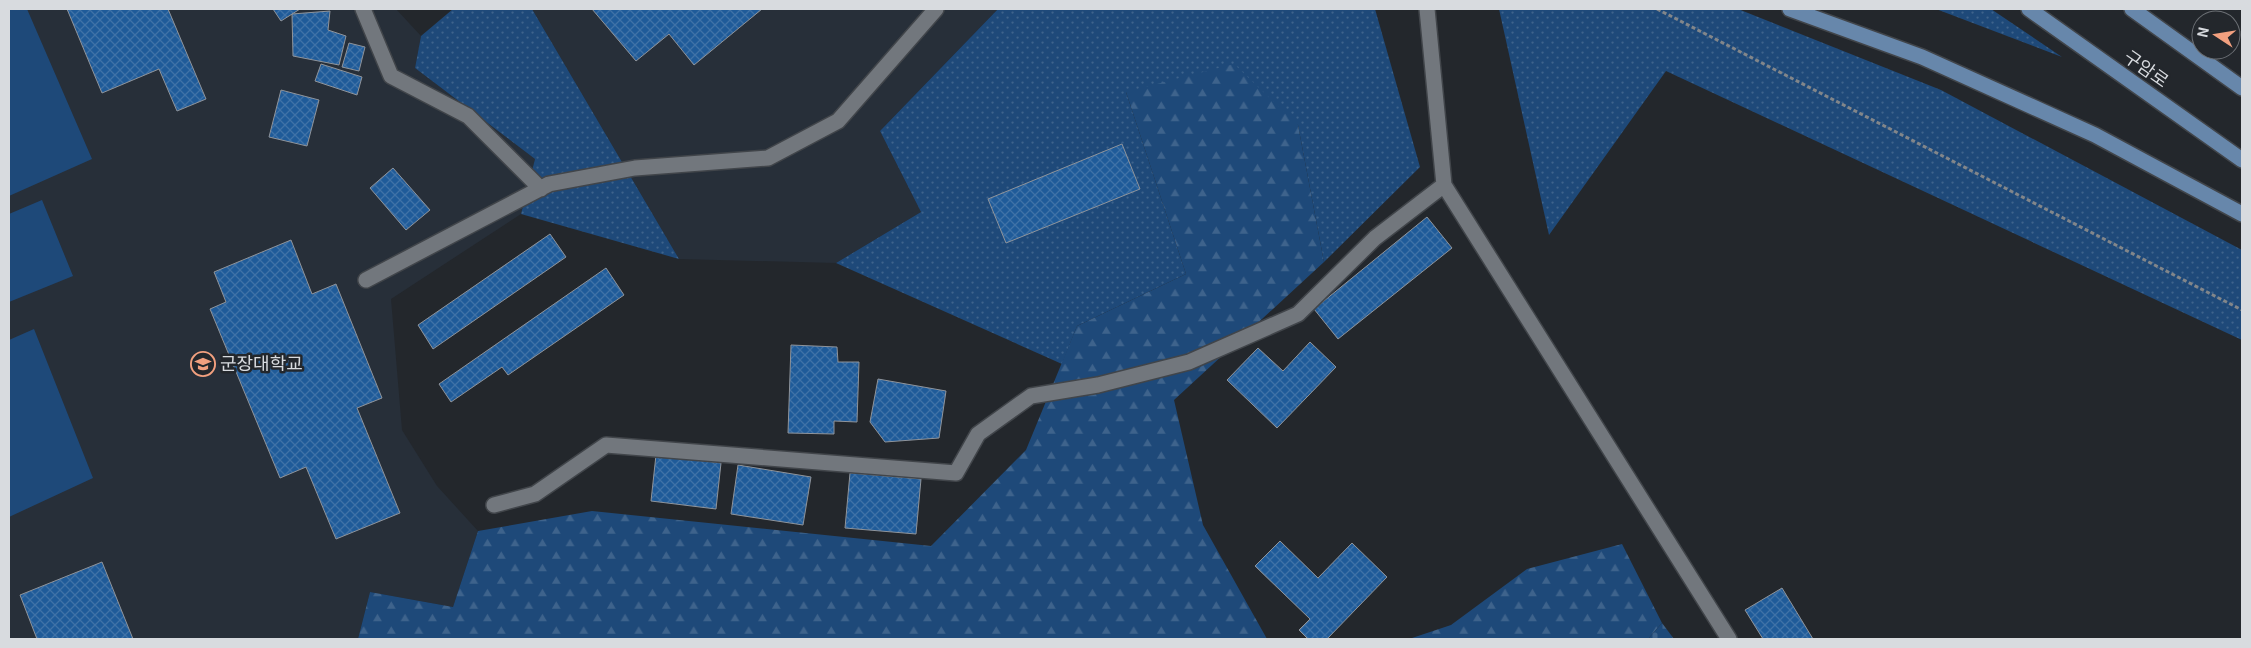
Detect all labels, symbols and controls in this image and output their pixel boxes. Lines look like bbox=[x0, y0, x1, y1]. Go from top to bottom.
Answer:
north arrow bbox=[2191, 10, 2241, 60]
text: N bbox=[2191, 25, 2213, 39]
street label: 구암로 bbox=[2119, 42, 2175, 92]
place label: 군장대학교 bbox=[220, 349, 303, 375]
school or university icon: 군장대학교 bbox=[190, 351, 216, 377]

